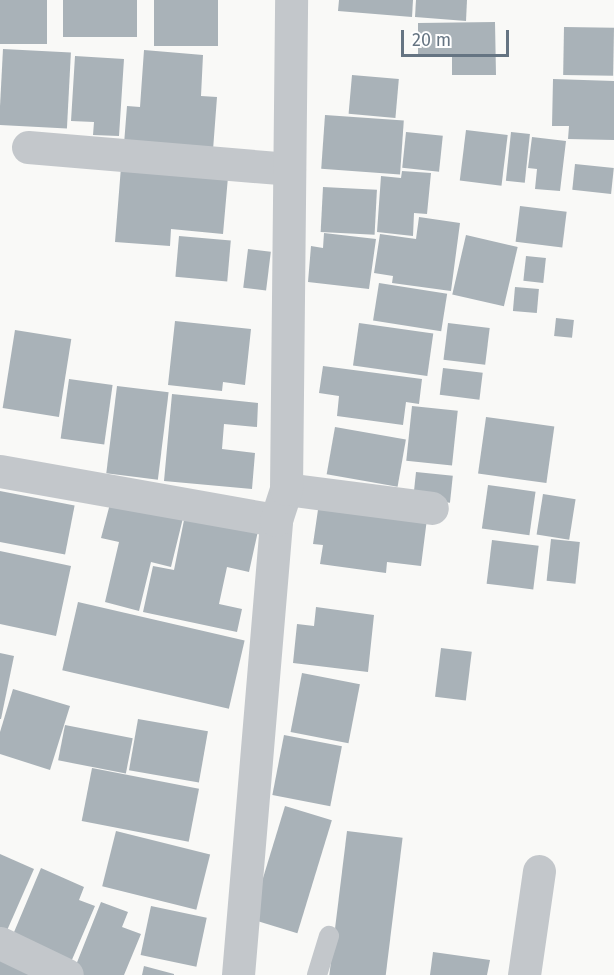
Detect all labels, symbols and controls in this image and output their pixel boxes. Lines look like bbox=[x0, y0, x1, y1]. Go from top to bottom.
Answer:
scale bar bbox=[404, 18, 512, 56]
text: 20 m bbox=[412, 29, 451, 51]

